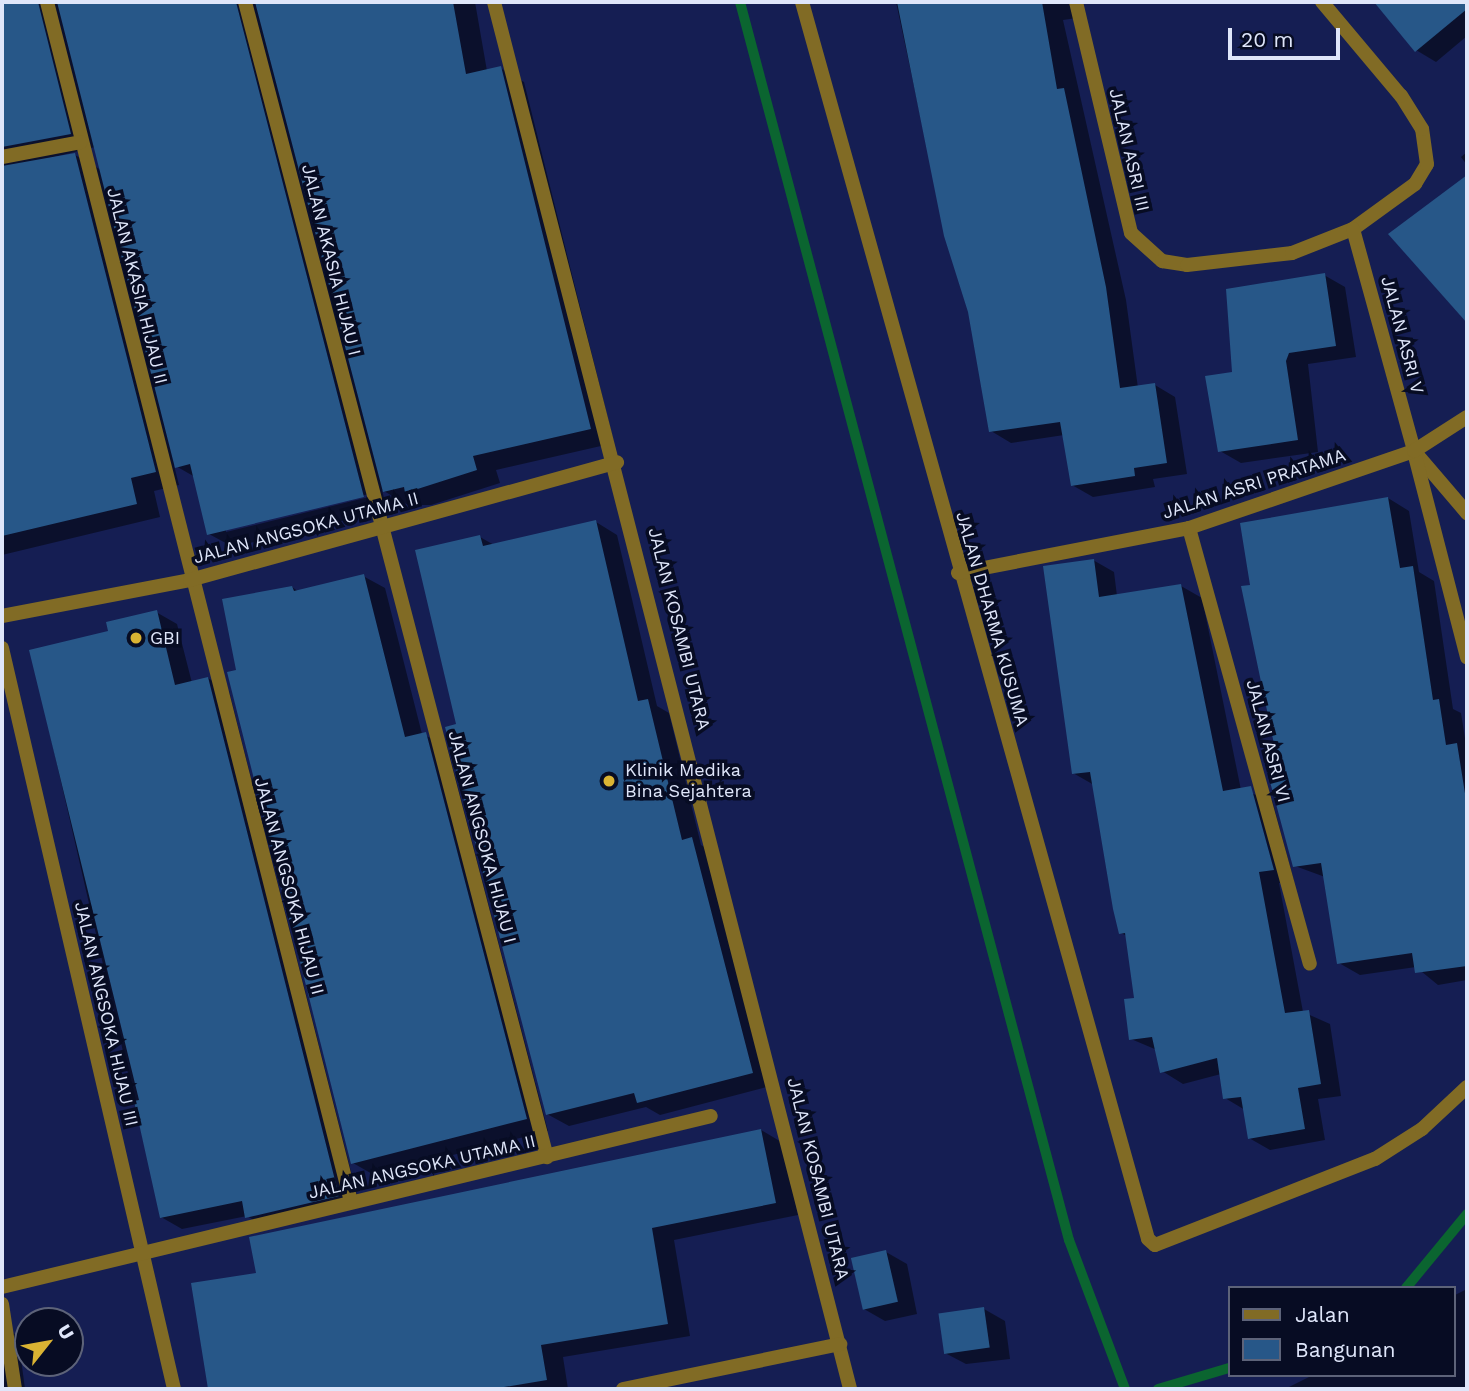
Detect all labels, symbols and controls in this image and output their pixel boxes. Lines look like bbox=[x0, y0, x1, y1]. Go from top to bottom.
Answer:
scale bar bbox=[1231, 14, 1343, 58]
text: 20 m bbox=[1241, 27, 1293, 52]
street label: JALAN ASRI III bbox=[1104, 86, 1154, 214]
street label: JALAN AKASIA HIJAU I bbox=[297, 161, 365, 359]
street label: JALAN AKASIA HIJAU II bbox=[102, 185, 172, 387]
street label: JALAN ASRI V bbox=[1376, 273, 1428, 397]
street label: JALAN ASRI PRATAMA bbox=[1159, 444, 1349, 524]
street label: JALAN ANGSOKA UTAMA II bbox=[190, 487, 422, 569]
street label: JALAN DHARMA KUSUMA bbox=[951, 509, 1033, 729]
street label: JALAN KOSAMBI UTARA bbox=[643, 525, 715, 733]
place label: GBI bbox=[150, 627, 180, 649]
marker: GBI bbox=[128, 630, 144, 646]
street label: JALAN ASRI VI bbox=[1241, 677, 1295, 805]
street label: JALAN ANGSOKA HIJAU I bbox=[443, 728, 521, 946]
place label: Klinik Medika Bina Sejahtera bbox=[625, 760, 752, 802]
marker: Klinik Medika Bina Sejahtera bbox=[599, 771, 619, 791]
street label: JALAN ANGSOKA HIJAU II bbox=[249, 774, 329, 998]
street label: JALAN ANGSOKA HIJAU III bbox=[69, 899, 143, 1129]
street label: JALAN KOSAMBI UTARA bbox=[782, 1075, 854, 1283]
street label: JALAN ANGSOKA UTAMA II bbox=[305, 1130, 539, 1204]
legend bbox=[1228, 1286, 1455, 1377]
text: Jalan bbox=[1295, 1302, 1350, 1327]
north arrow bbox=[14, 1307, 84, 1377]
text: U bbox=[52, 1320, 79, 1344]
text: Bangunan bbox=[1295, 1337, 1396, 1362]

